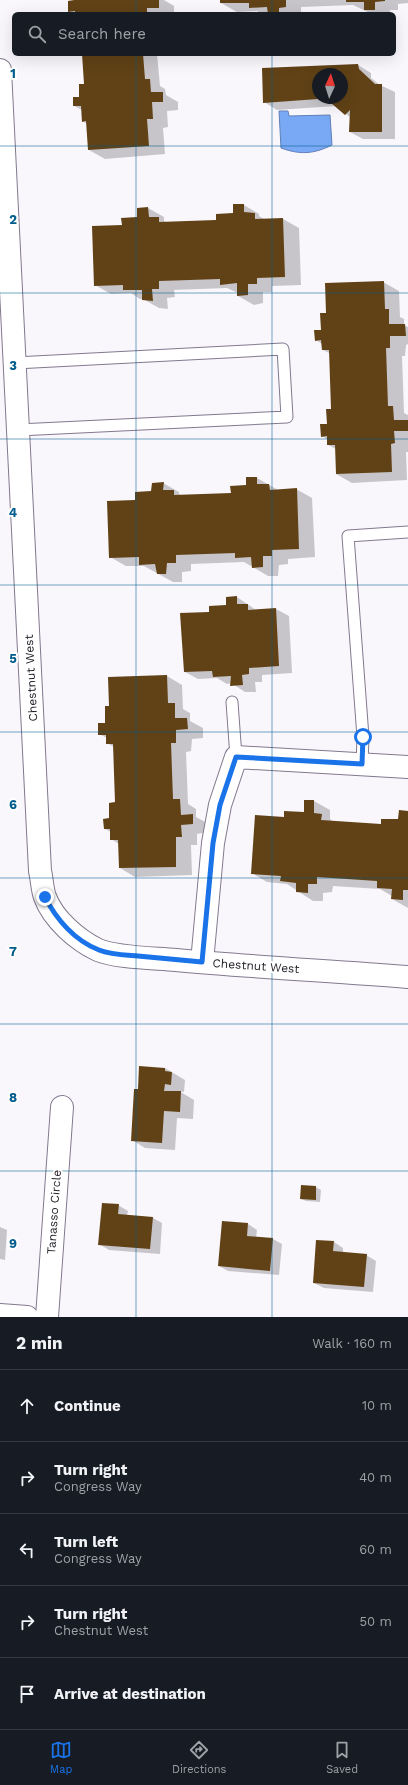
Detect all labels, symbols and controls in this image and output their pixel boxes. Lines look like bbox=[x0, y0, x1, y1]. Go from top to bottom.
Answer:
search box bbox=[12, 12, 396, 56]
icon: search bbox=[26, 23, 48, 45]
text: Search here bbox=[58, 25, 146, 43]
text: 1 bbox=[10, 66, 16, 81]
north arrow bbox=[312, 68, 348, 104]
text: 2 bbox=[9, 212, 17, 227]
text: 3 bbox=[9, 358, 17, 373]
text: 4 bbox=[9, 505, 18, 520]
street label: Chestnut West bbox=[22, 634, 40, 722]
text: 5 bbox=[9, 651, 17, 666]
route start bbox=[354, 728, 372, 746]
text: 6 bbox=[9, 797, 17, 812]
route end bbox=[36, 888, 54, 906]
text: 7 bbox=[9, 944, 17, 959]
street label: Chestnut West bbox=[212, 956, 300, 976]
text: 8 bbox=[9, 1090, 17, 1105]
street label: Tanasso Circle bbox=[44, 1169, 64, 1255]
text: 9 bbox=[9, 1236, 17, 1251]
text: 2 min bbox=[16, 1333, 62, 1353]
text: Walk · 160 m bbox=[312, 1336, 392, 1351]
icon: ahead bbox=[16, 1395, 38, 1417]
text: Continue bbox=[54, 1397, 121, 1415]
text: 10 m bbox=[362, 1398, 392, 1413]
text: Turn right bbox=[54, 1461, 127, 1479]
icon: right bbox=[16, 1467, 38, 1489]
text: 40 m bbox=[359, 1470, 392, 1485]
text: Congress Way bbox=[54, 1479, 142, 1494]
text: Turn left bbox=[54, 1533, 118, 1551]
icon: left bbox=[16, 1539, 38, 1561]
text: 60 m bbox=[359, 1542, 392, 1557]
text: Congress Way bbox=[54, 1551, 142, 1566]
text: Turn right bbox=[54, 1605, 127, 1623]
icon: right bbox=[16, 1611, 38, 1633]
text: 50 m bbox=[360, 1614, 392, 1629]
text: Chestnut West bbox=[54, 1623, 148, 1638]
icon: arrive bbox=[16, 1683, 38, 1705]
text: Arrive at destination bbox=[54, 1685, 206, 1703]
tab: Map bbox=[50, 1739, 72, 1776]
tab: Directions bbox=[172, 1739, 226, 1776]
tab: Saved bbox=[326, 1739, 358, 1776]

